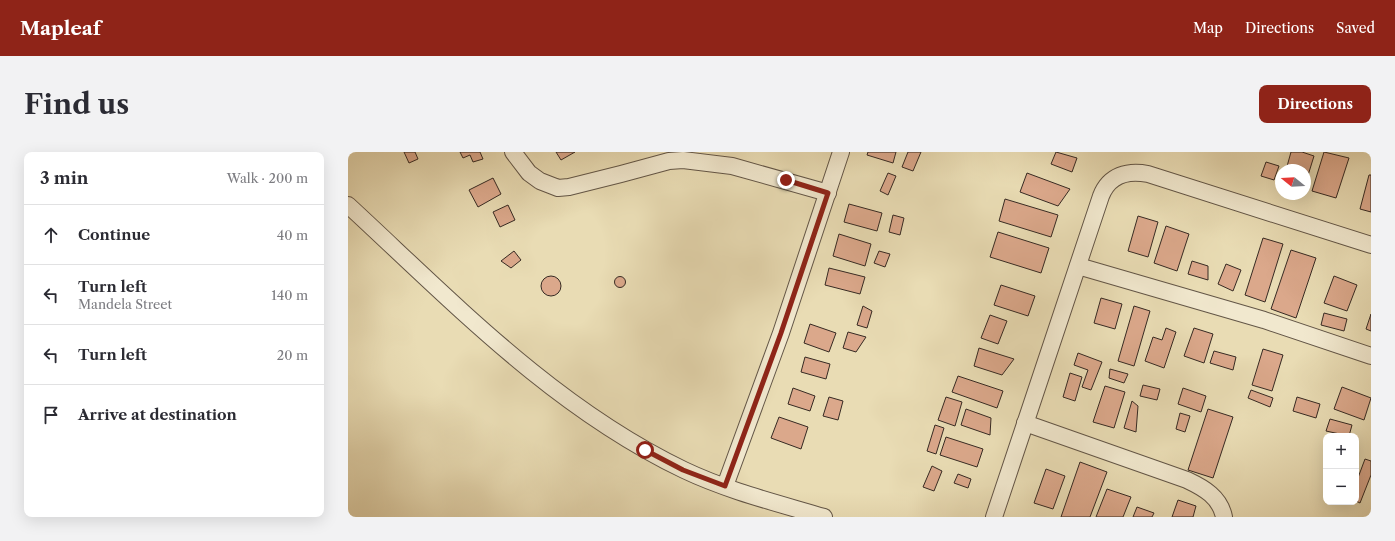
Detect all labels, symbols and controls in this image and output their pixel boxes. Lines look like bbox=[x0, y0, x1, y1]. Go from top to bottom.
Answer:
text: Mapleaf bbox=[20, 17, 101, 40]
text: Map bbox=[1193, 19, 1223, 37]
text: Directions bbox=[1245, 19, 1314, 37]
text: Saved bbox=[1336, 19, 1375, 37]
button: Directions bbox=[1259, 85, 1371, 123]
text: Find us bbox=[24, 87, 129, 121]
north arrow bbox=[1275, 164, 1311, 200]
text: 3 min bbox=[40, 168, 89, 188]
text: Walk · 200 m bbox=[227, 170, 308, 186]
route end bbox=[777, 171, 795, 189]
icon: ahead bbox=[40, 224, 62, 246]
text: Continue bbox=[78, 225, 150, 244]
text: 40 m bbox=[277, 227, 308, 243]
text: Turn left bbox=[78, 277, 147, 296]
icon: left bbox=[40, 284, 62, 306]
text: 140 m bbox=[271, 287, 308, 303]
text: Mandela Street bbox=[78, 296, 172, 312]
icon: left bbox=[40, 344, 62, 366]
text: Turn left bbox=[78, 345, 147, 364]
text: 20 m bbox=[277, 347, 308, 363]
icon: arrive bbox=[40, 404, 62, 426]
text: Arrive at destination bbox=[78, 405, 237, 424]
map controls bbox=[1323, 433, 1359, 505]
button: + bbox=[1323, 433, 1359, 469]
route start bbox=[636, 441, 654, 459]
button: − bbox=[1323, 469, 1359, 505]

